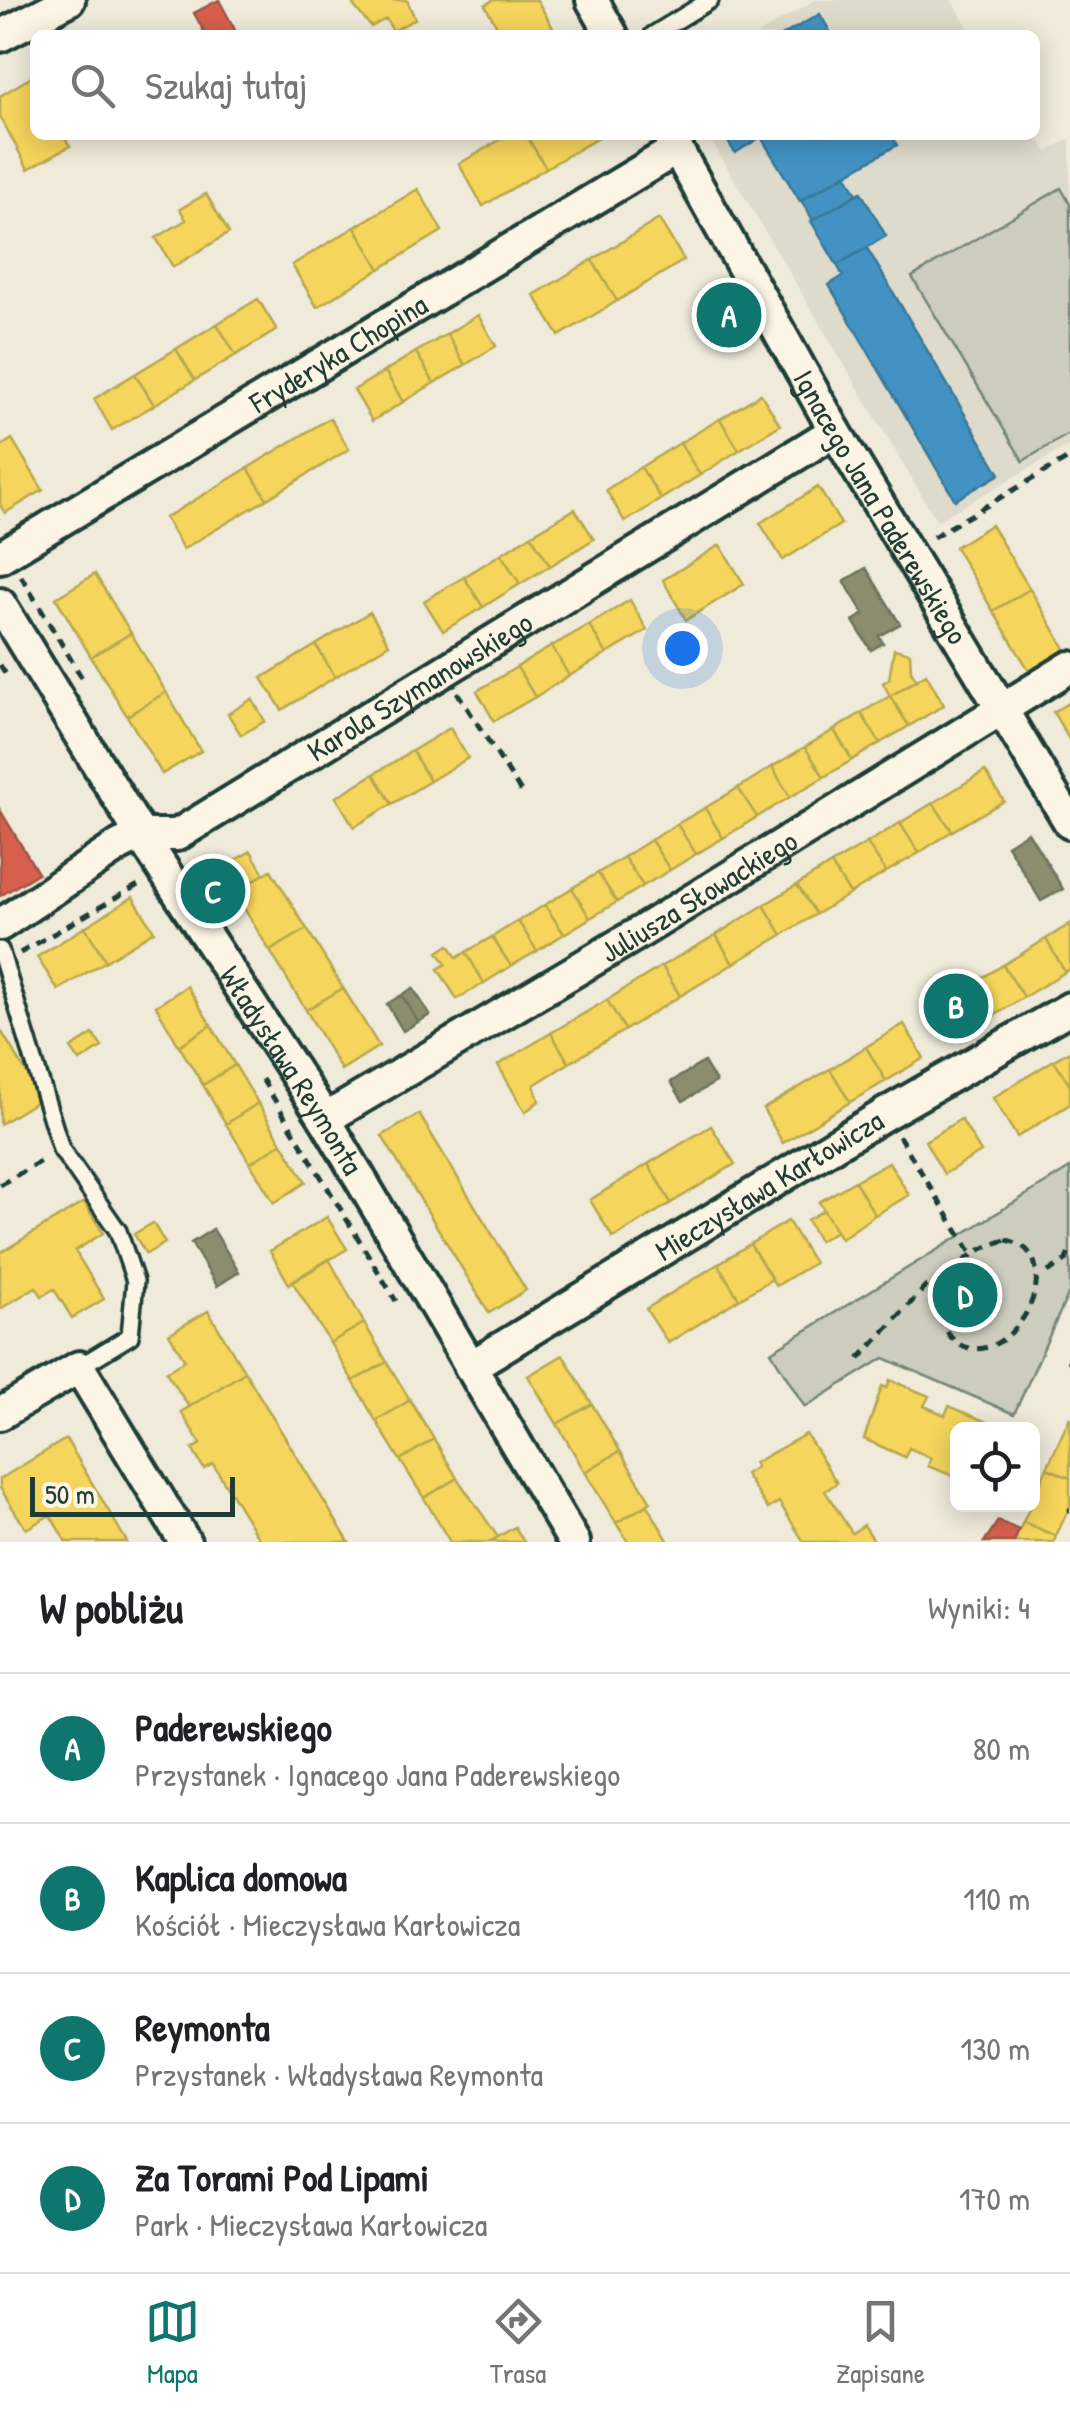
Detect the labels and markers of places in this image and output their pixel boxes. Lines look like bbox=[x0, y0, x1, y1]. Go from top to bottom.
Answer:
pin: A bbox=[696, 278, 762, 352]
pin: C bbox=[180, 854, 246, 928]
pin: B bbox=[924, 968, 988, 1044]
pin: D bbox=[932, 1258, 998, 1332]

